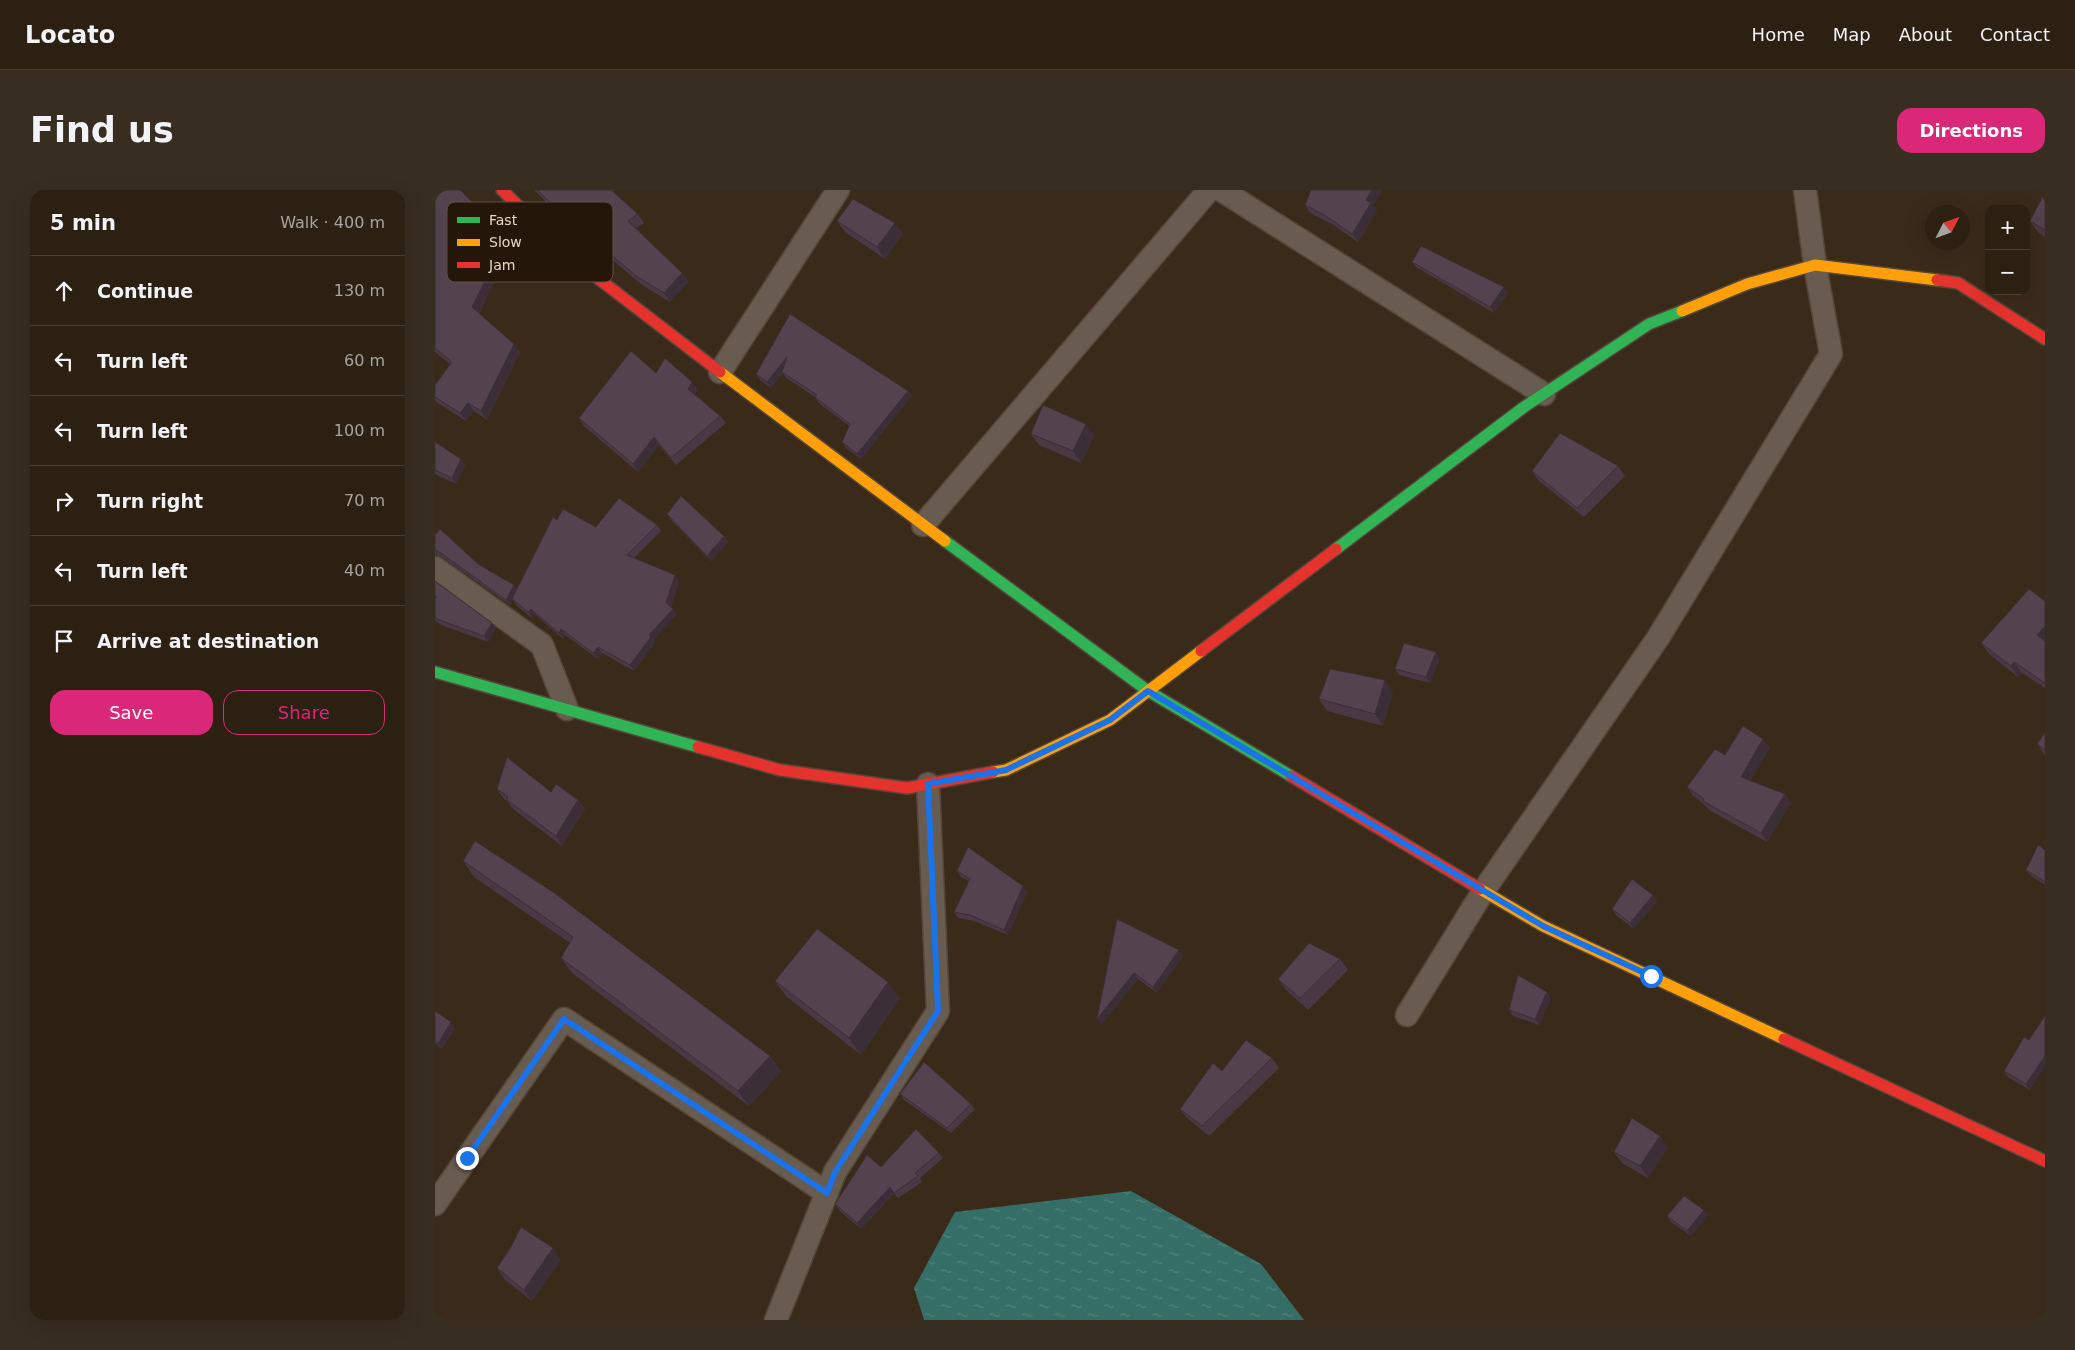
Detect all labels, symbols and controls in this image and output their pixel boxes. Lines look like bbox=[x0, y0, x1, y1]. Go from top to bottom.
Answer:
text: Locato bbox=[25, 21, 115, 49]
text: Home bbox=[1752, 24, 1805, 45]
text: Map bbox=[1833, 24, 1871, 45]
text: About bbox=[1899, 24, 1952, 45]
text: Contact bbox=[1980, 24, 2050, 45]
button: Directions bbox=[1897, 108, 2045, 153]
text: Find us bbox=[30, 110, 174, 150]
legend bbox=[447, 202, 613, 282]
north arrow bbox=[1925, 205, 1970, 250]
map controls bbox=[1985, 205, 2030, 295]
button: + bbox=[1985, 205, 2030, 250]
text: 5 min bbox=[50, 211, 116, 235]
text: Fast bbox=[489, 212, 518, 228]
text: Walk · 400 m bbox=[280, 213, 385, 232]
text: Slow bbox=[489, 234, 522, 250]
button: − bbox=[1985, 250, 2030, 295]
text: Jam bbox=[488, 257, 515, 273]
icon: ahead bbox=[50, 277, 78, 305]
text: Continue bbox=[97, 280, 193, 302]
text: 130 m bbox=[334, 281, 385, 300]
icon: left bbox=[50, 347, 78, 375]
text: Turn left bbox=[97, 350, 188, 372]
text: 60 m bbox=[344, 351, 385, 370]
icon: left bbox=[50, 417, 78, 445]
text: Turn left bbox=[97, 420, 188, 442]
text: 100 m bbox=[334, 421, 385, 440]
icon: right bbox=[50, 487, 78, 515]
text: Turn right bbox=[97, 490, 203, 512]
text: 70 m bbox=[344, 491, 385, 510]
icon: left bbox=[50, 557, 78, 585]
text: Turn left bbox=[97, 560, 188, 582]
text: 40 m bbox=[344, 561, 385, 580]
icon: arrive bbox=[50, 627, 78, 655]
text: Arrive at destination bbox=[97, 630, 319, 652]
button: Save bbox=[50, 690, 213, 735]
button: Share bbox=[223, 690, 385, 735]
route start bbox=[1640, 965, 1663, 988]
route end bbox=[456, 1147, 479, 1170]

